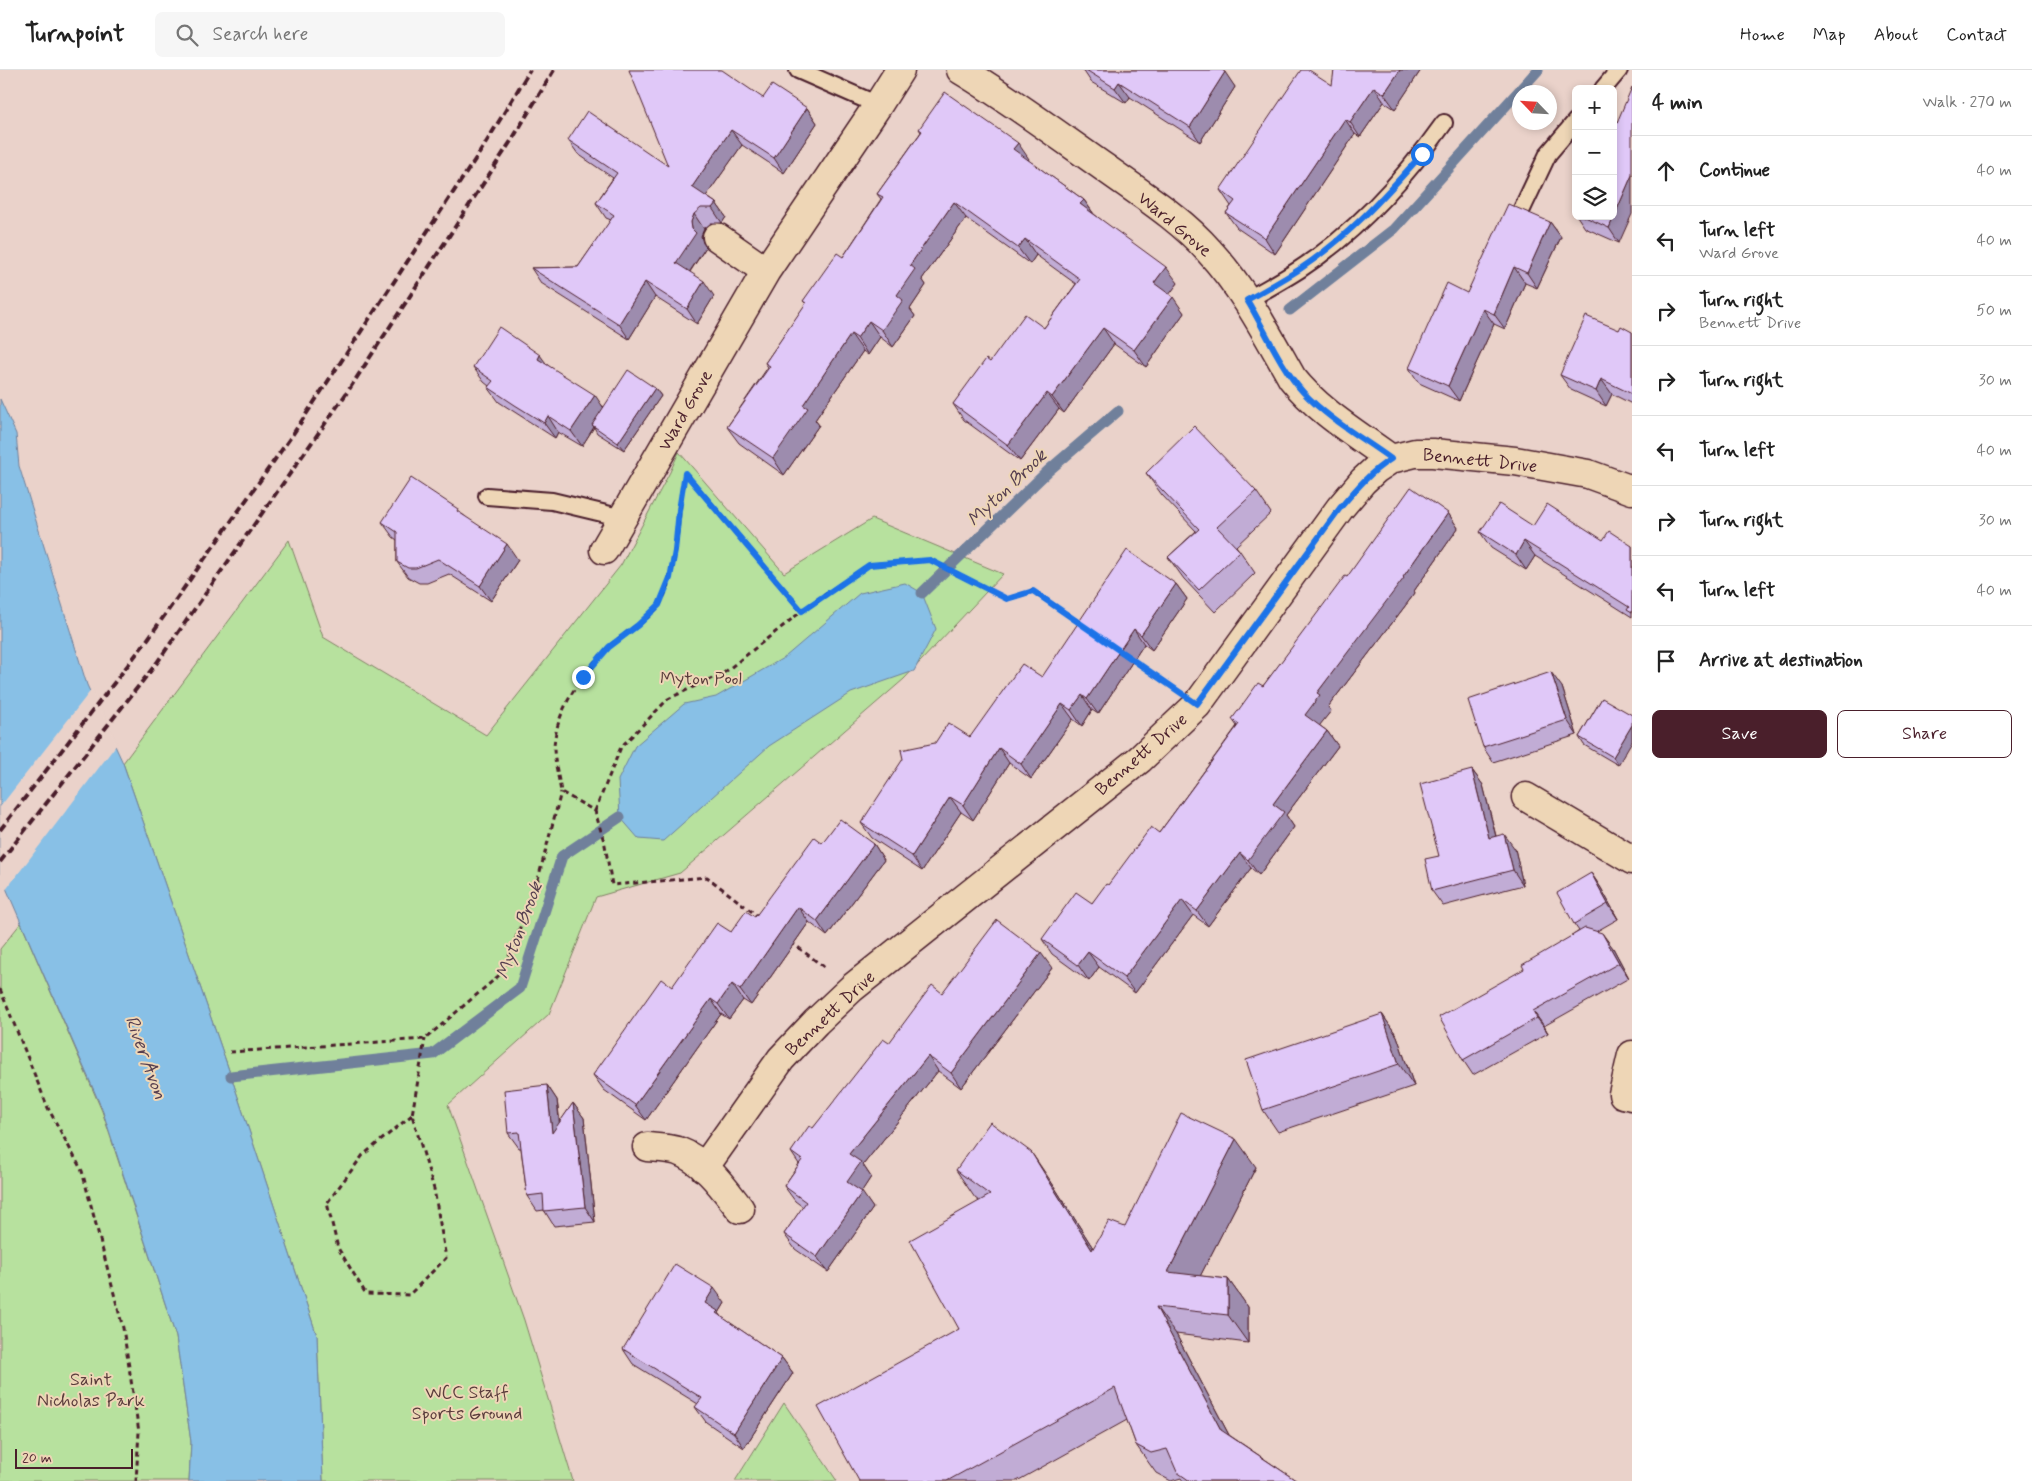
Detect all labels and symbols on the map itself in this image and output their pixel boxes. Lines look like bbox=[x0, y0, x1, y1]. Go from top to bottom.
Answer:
north arrow bbox=[1512, 85, 1557, 130]
route start bbox=[1411, 143, 1434, 166]
street label: Ward Grove bbox=[1132, 187, 1217, 263]
street label: Ward Grove bbox=[653, 365, 719, 455]
water label: Myton Brook bbox=[962, 443, 1053, 532]
street label: Bennett Drive bbox=[1421, 443, 1538, 479]
route end bbox=[572, 666, 595, 689]
park label: Myton Pool bbox=[660, 667, 742, 691]
street label: Bennett Drive bbox=[1090, 708, 1193, 802]
water label: Myton Brook bbox=[490, 877, 549, 983]
street label: Bennett Drive bbox=[780, 966, 881, 1062]
water label: River Avon bbox=[119, 1012, 172, 1103]
park label: Saint Nicholas Park bbox=[37, 1368, 145, 1413]
park label: WCC Staff Sports Ground bbox=[412, 1381, 522, 1426]
scale bar bbox=[15, 1446, 132, 1469]

